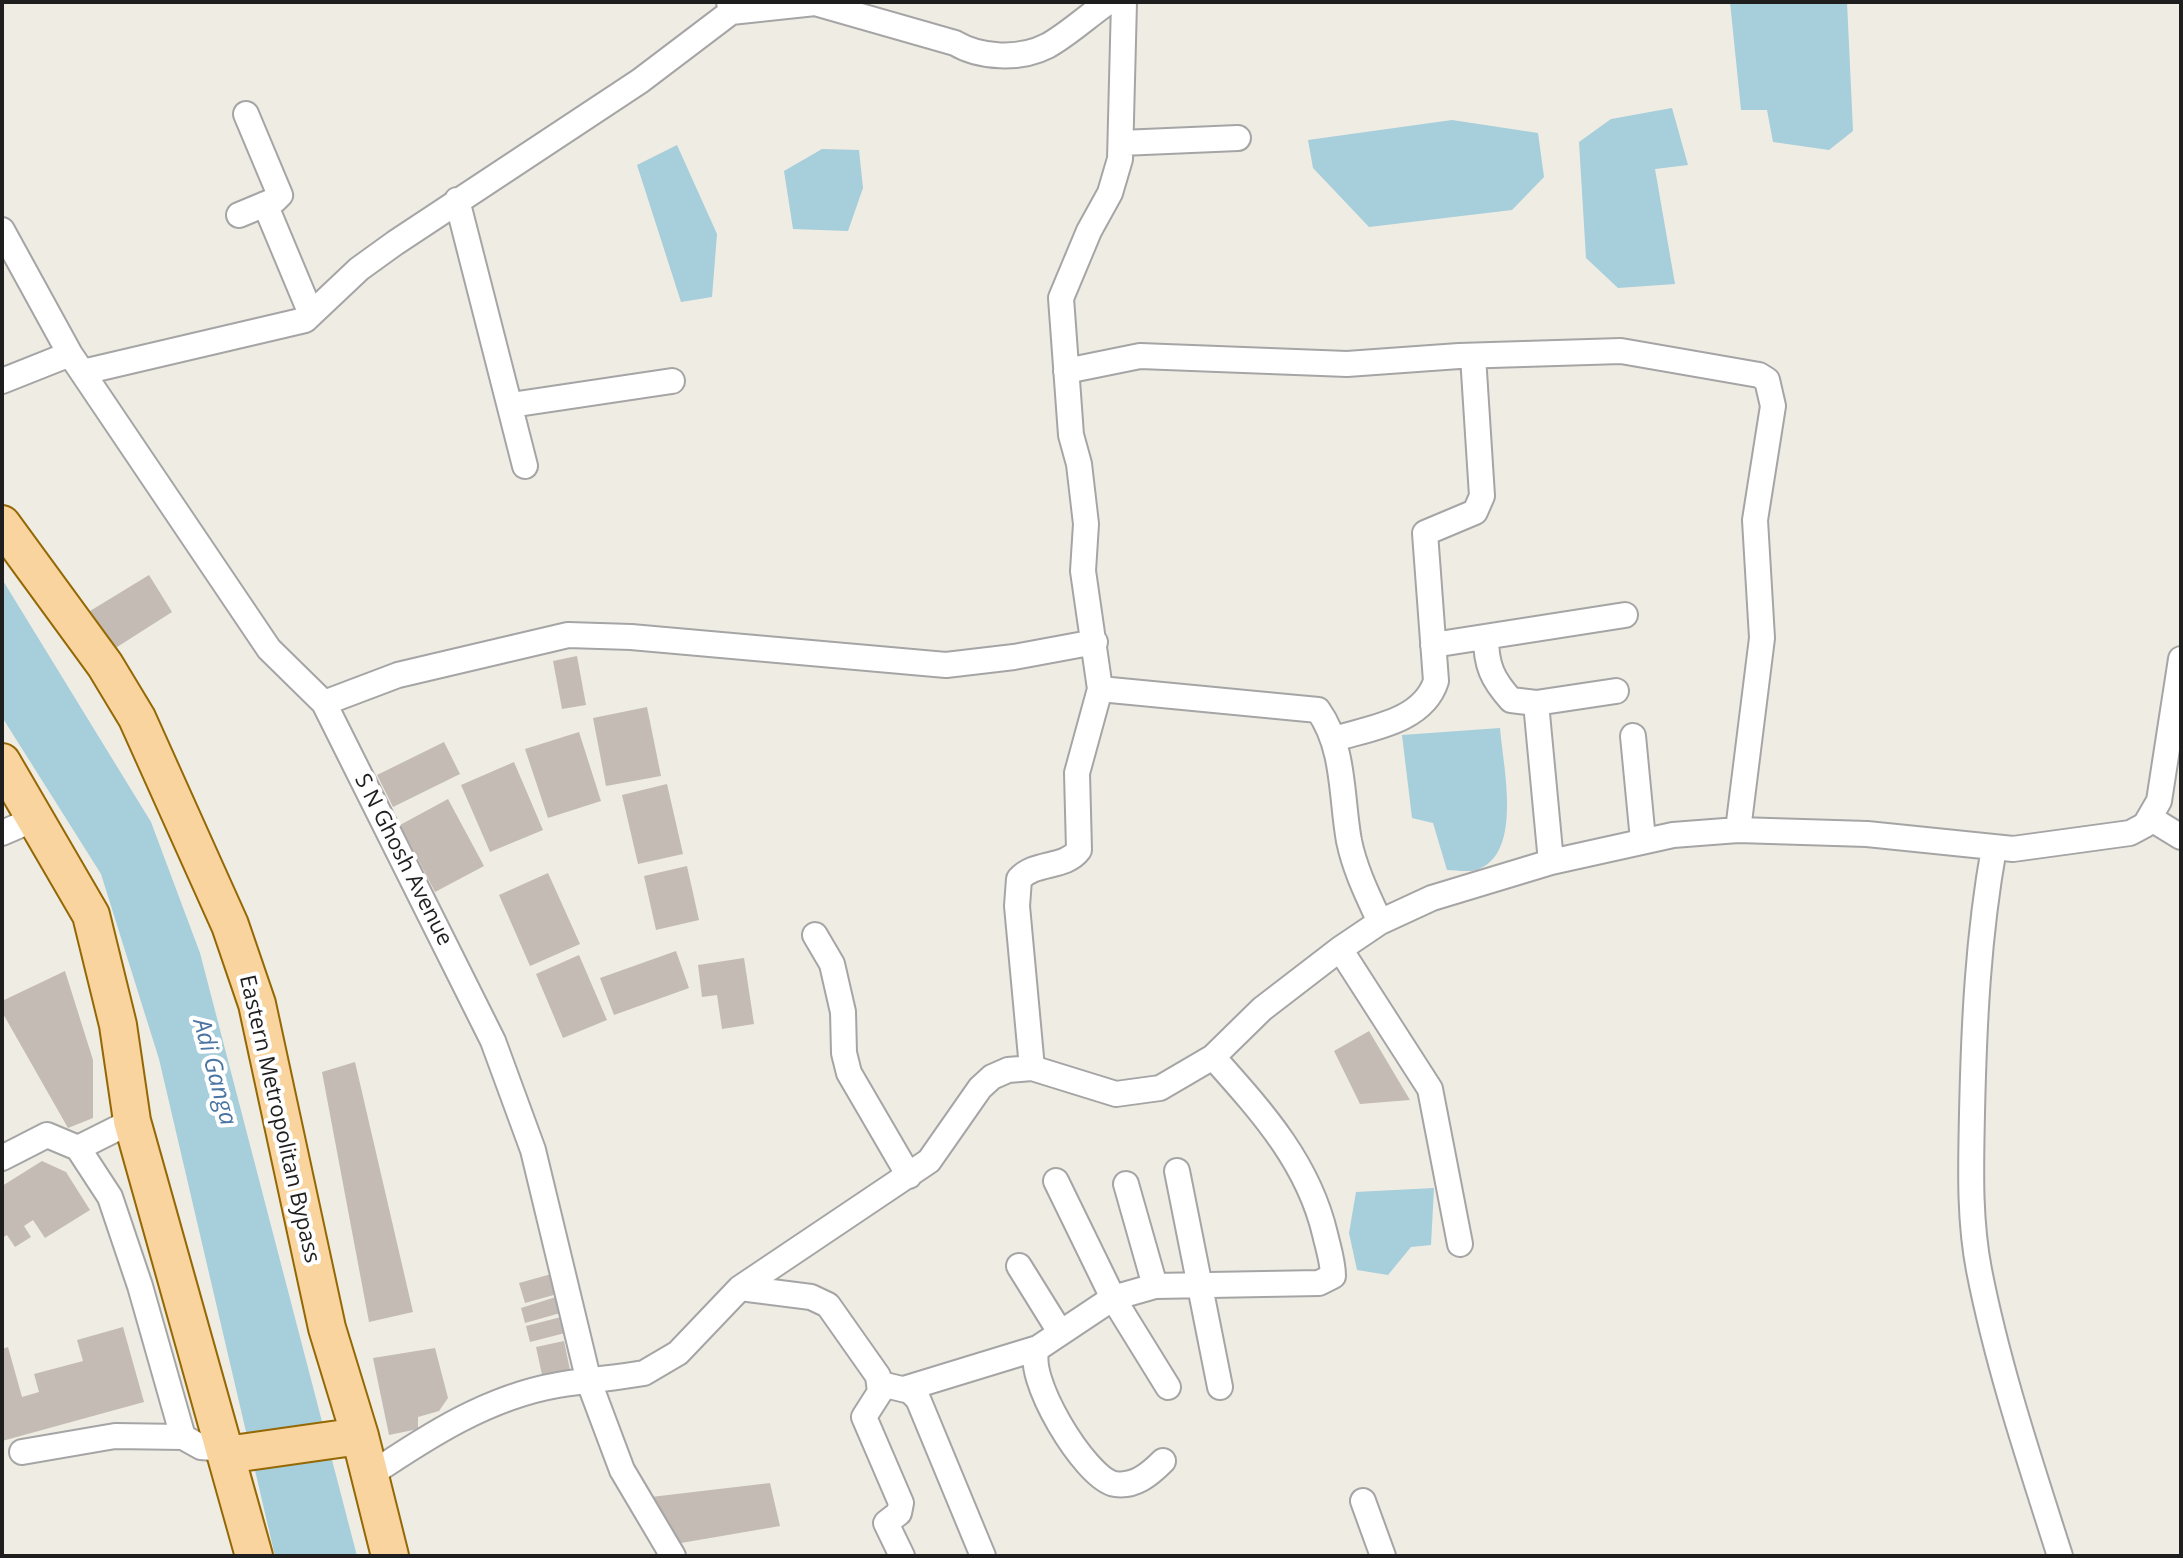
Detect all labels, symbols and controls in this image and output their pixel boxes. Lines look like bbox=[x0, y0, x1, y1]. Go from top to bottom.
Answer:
street label: S N Ghosh Avenue bbox=[348, 770, 458, 950]
street label: Eastern Metropolitan Bypass bbox=[233, 973, 325, 1265]
water label: Adi Ganga bbox=[186, 1015, 242, 1129]

